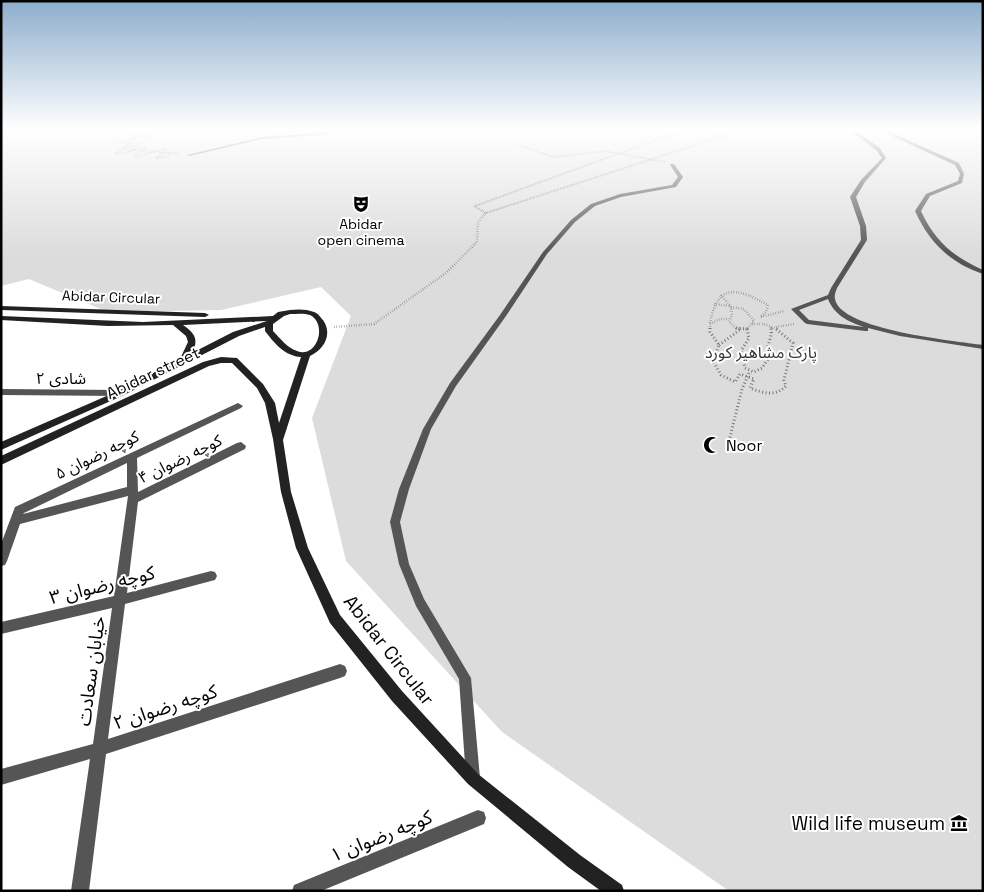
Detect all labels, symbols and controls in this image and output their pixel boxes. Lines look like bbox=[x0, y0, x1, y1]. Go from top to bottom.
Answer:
theatre icon: Abidar open cinema bbox=[351, 194, 371, 214]
place label: Abidar open cinema bbox=[318, 215, 404, 249]
street label: Abidar Circular bbox=[62, 286, 160, 308]
street label: Abidar street bbox=[103, 342, 203, 404]
park label: پارک مشاهیر کورد bbox=[705, 342, 817, 363]
street label: شادی ۲ bbox=[36, 368, 86, 389]
street label: کوچه رضوان ۵ bbox=[52, 425, 143, 484]
street label: کوچه رضوان ۴ bbox=[135, 429, 226, 488]
mosque icon: Noor bbox=[702, 435, 722, 455]
place label: Noor bbox=[726, 435, 762, 456]
street label: کوچه رضوان ۳ bbox=[47, 560, 159, 610]
street label: Abidar Circular bbox=[338, 590, 440, 710]
street label: خیابان سعادت bbox=[71, 614, 111, 728]
street label: کوچه رضوان ۲ bbox=[110, 678, 221, 736]
street label: کوچه رضوان ۱ bbox=[326, 804, 437, 868]
place label: Wild life museum bbox=[792, 811, 945, 836]
museum icon: Wild life museum bbox=[949, 813, 969, 833]

